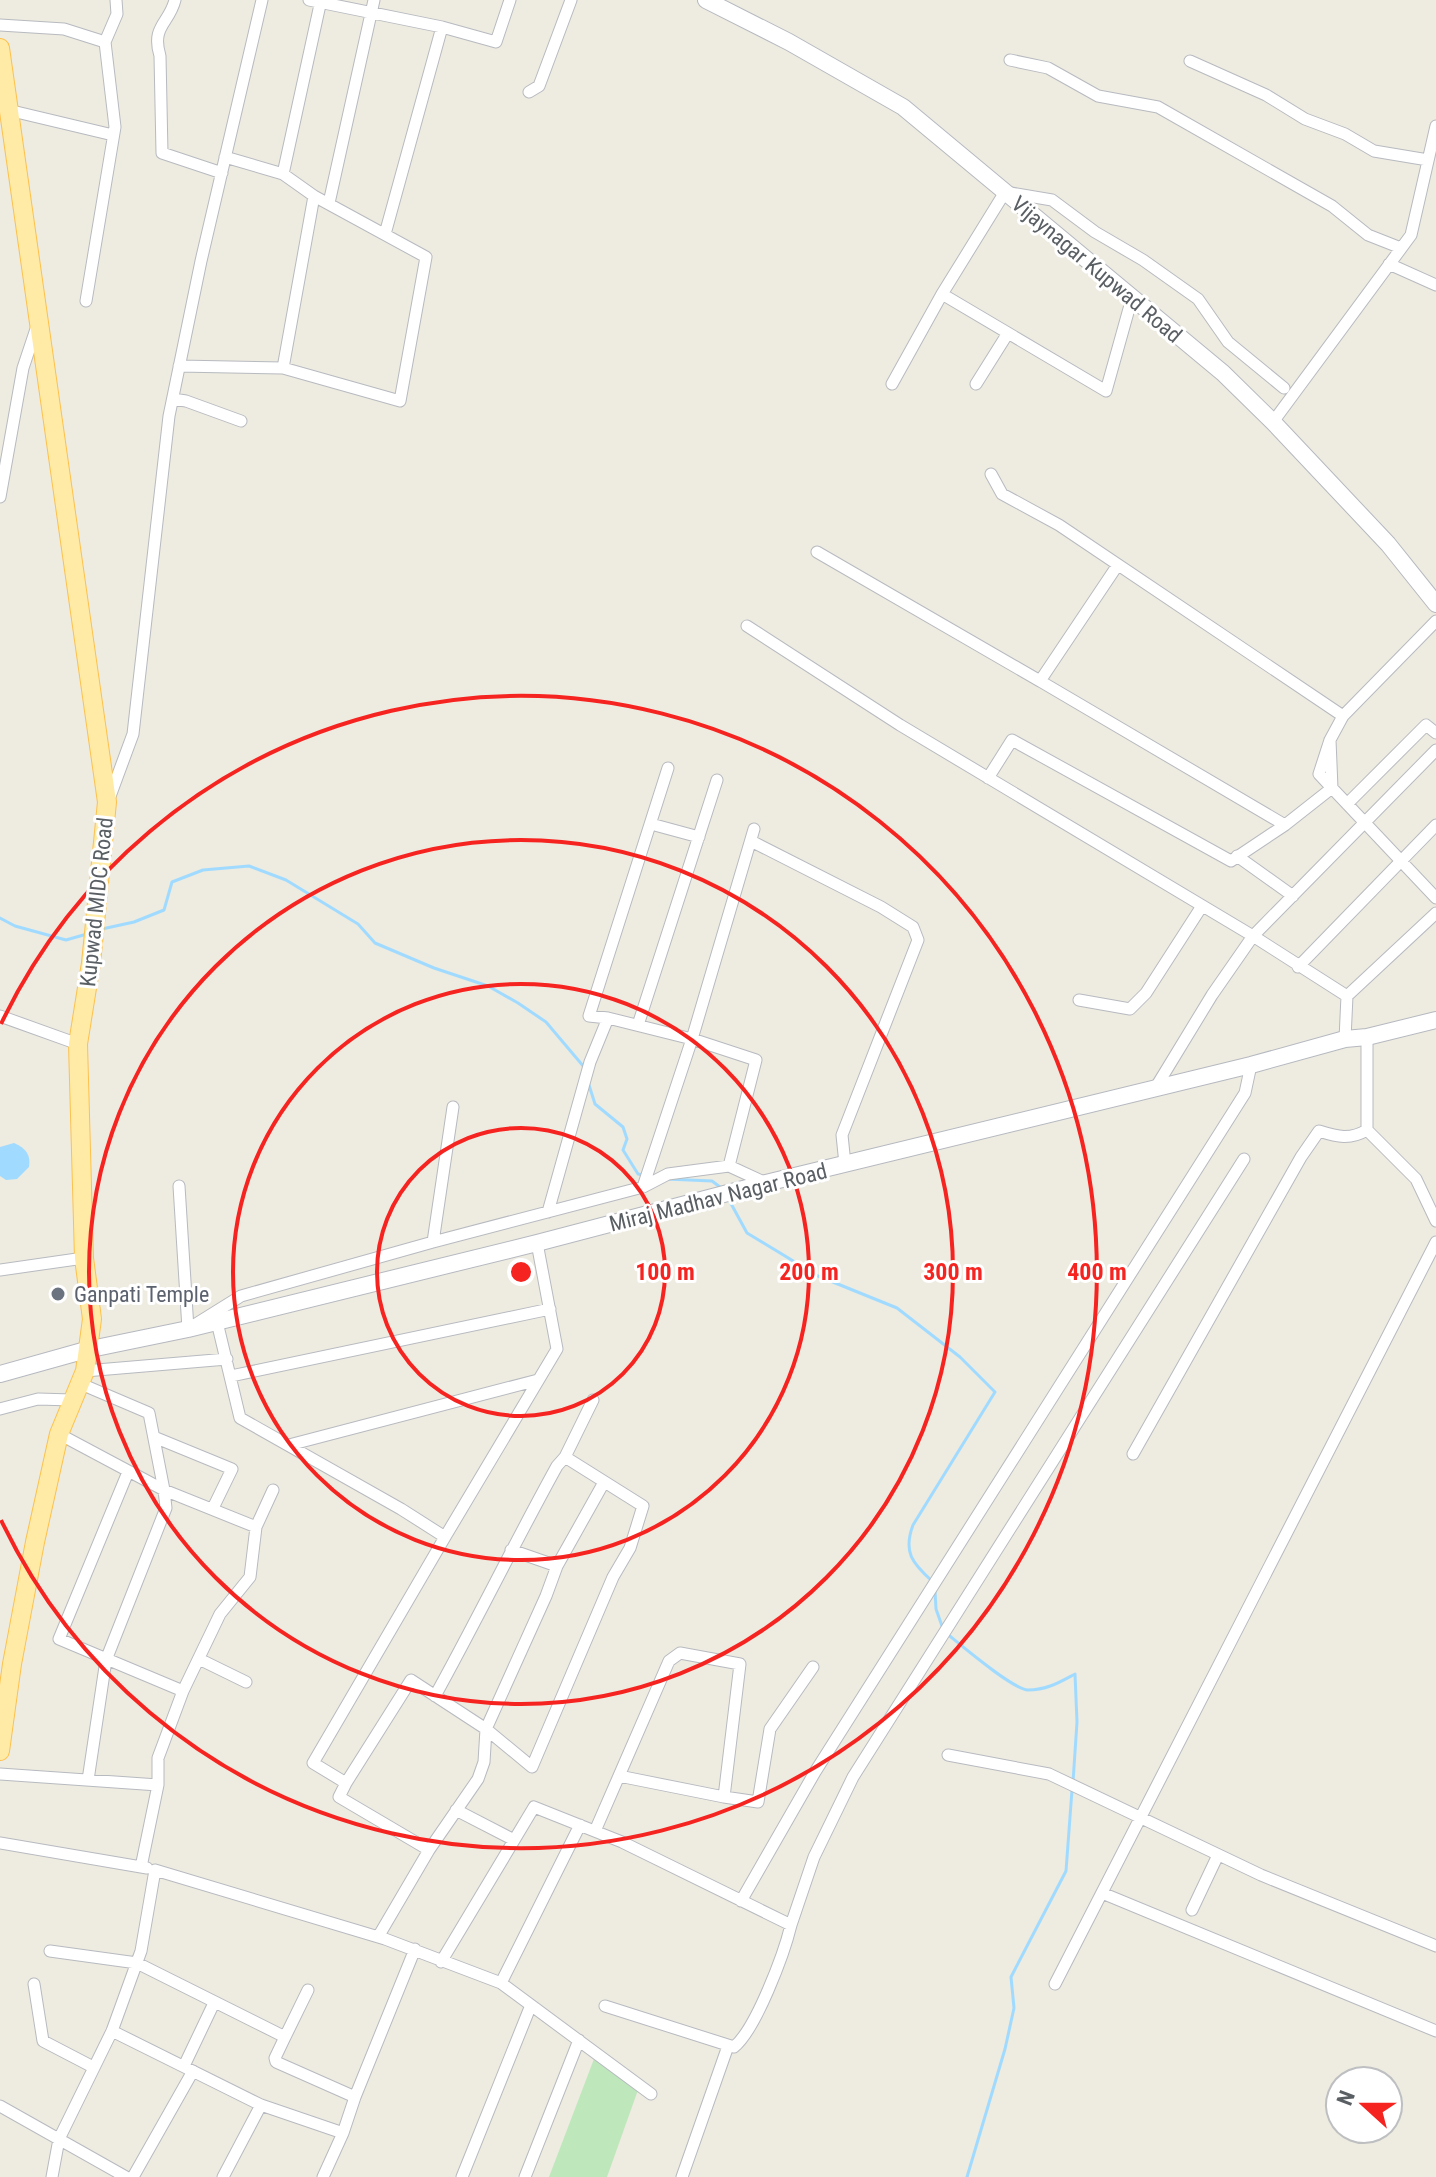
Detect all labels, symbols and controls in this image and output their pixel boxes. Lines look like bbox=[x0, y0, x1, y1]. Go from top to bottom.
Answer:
street label: Vijaynagar Kupwad Road bbox=[1007, 191, 1187, 348]
street label: Kupwad MIDC Road bbox=[75, 816, 118, 988]
street label: Miraj Madhav Nagar Road bbox=[607, 1158, 830, 1237]
centre of rings bbox=[507, 1258, 535, 1286]
text: 100 m bbox=[635, 1258, 695, 1286]
text: 200 m bbox=[779, 1258, 839, 1286]
text: 300 m bbox=[923, 1258, 983, 1286]
text: 400 m bbox=[1067, 1258, 1127, 1286]
place label: Ganpati Temple bbox=[74, 1282, 209, 1307]
marker: Ganpati Temple bbox=[49, 1285, 67, 1303]
north arrow bbox=[1324, 2065, 1404, 2145]
text: N bbox=[1332, 2087, 1360, 2109]

